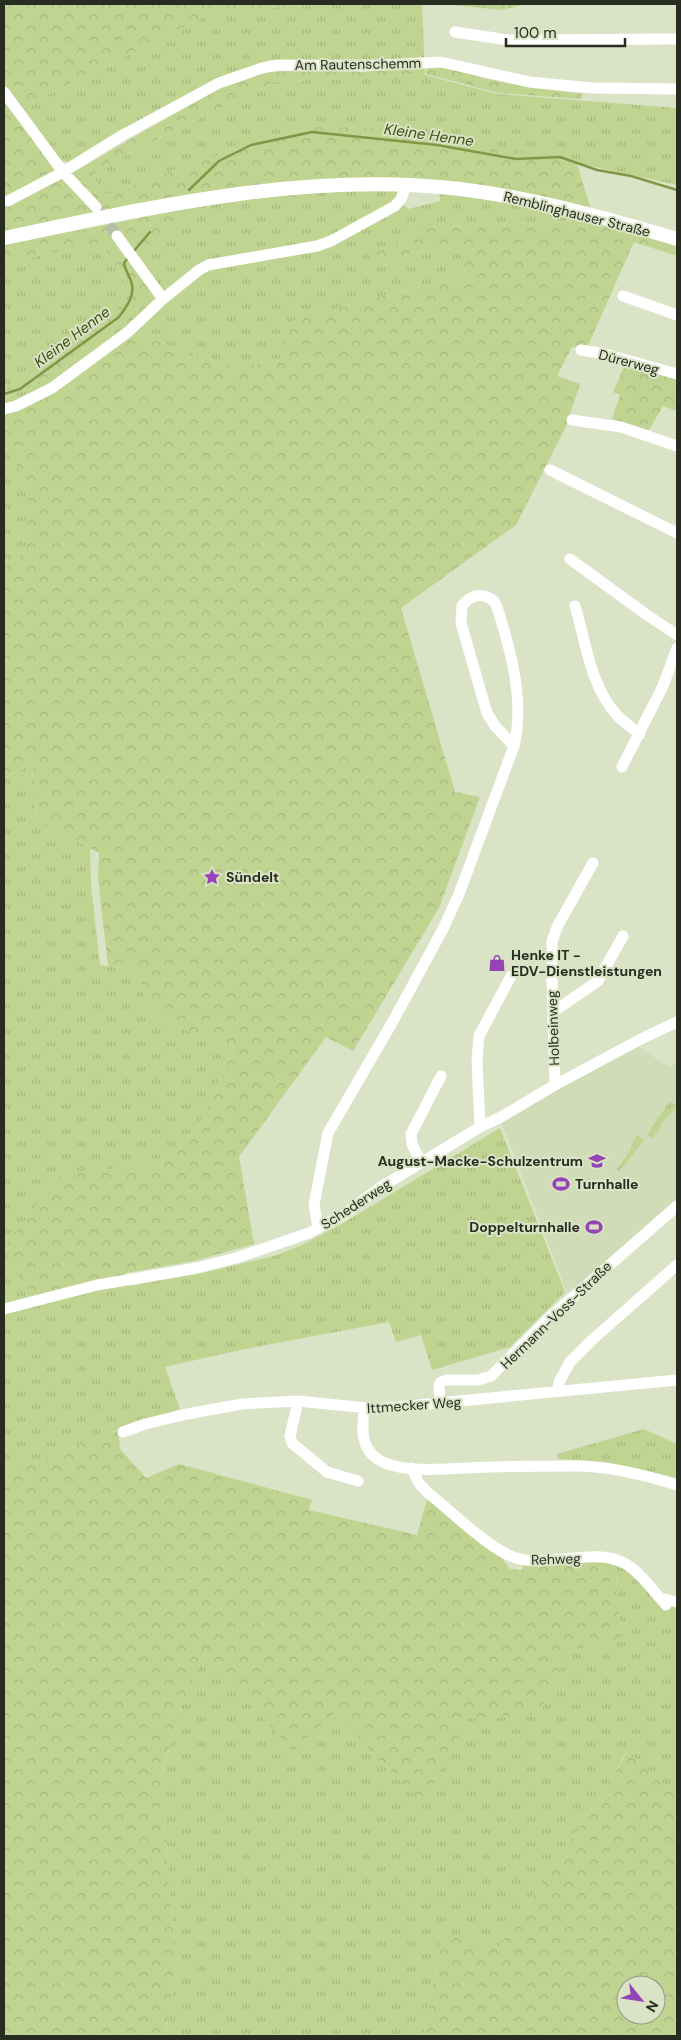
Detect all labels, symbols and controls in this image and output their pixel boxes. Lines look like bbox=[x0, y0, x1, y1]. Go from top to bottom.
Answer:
scale bar bbox=[506, 15, 625, 47]
text: 100 m bbox=[514, 23, 557, 43]
street label: Am Rautenschemm bbox=[295, 54, 421, 74]
water label: Kleine Henne bbox=[383, 119, 476, 151]
street label: Remblinghauser Straße bbox=[502, 187, 652, 241]
water label: Kleine Henne bbox=[30, 302, 114, 372]
street label: Dürerweg bbox=[597, 345, 661, 379]
place icon: Sündelt bbox=[202, 867, 222, 887]
place label: Sündelt bbox=[226, 868, 279, 886]
place label: Henke IT - EDV-Dienstleistungen bbox=[511, 946, 662, 980]
shop icon: Henke IT - EDV-Dienstleistungen bbox=[487, 953, 507, 973]
street label: Holbeinweg bbox=[543, 990, 563, 1066]
school or university icon: August-Macke-Schulzentrum bbox=[587, 1151, 607, 1171]
place label: August-Macke-Schulzentrum bbox=[378, 1152, 583, 1170]
sports icon: Turnhalle bbox=[551, 1174, 571, 1194]
street label: Schederweg bbox=[317, 1175, 395, 1233]
place label: Turnhalle bbox=[575, 1175, 638, 1193]
sports icon: Doppelturnhalle bbox=[584, 1217, 604, 1237]
place label: Doppelturnhalle bbox=[469, 1218, 580, 1236]
street label: Hermann-Voss-Straße bbox=[497, 1257, 615, 1373]
street label: Ittmecker Weg bbox=[366, 1393, 462, 1417]
street label: Rehweg bbox=[531, 1549, 581, 1569]
north arrow bbox=[616, 1975, 666, 2025]
text: N bbox=[642, 1998, 663, 2015]

